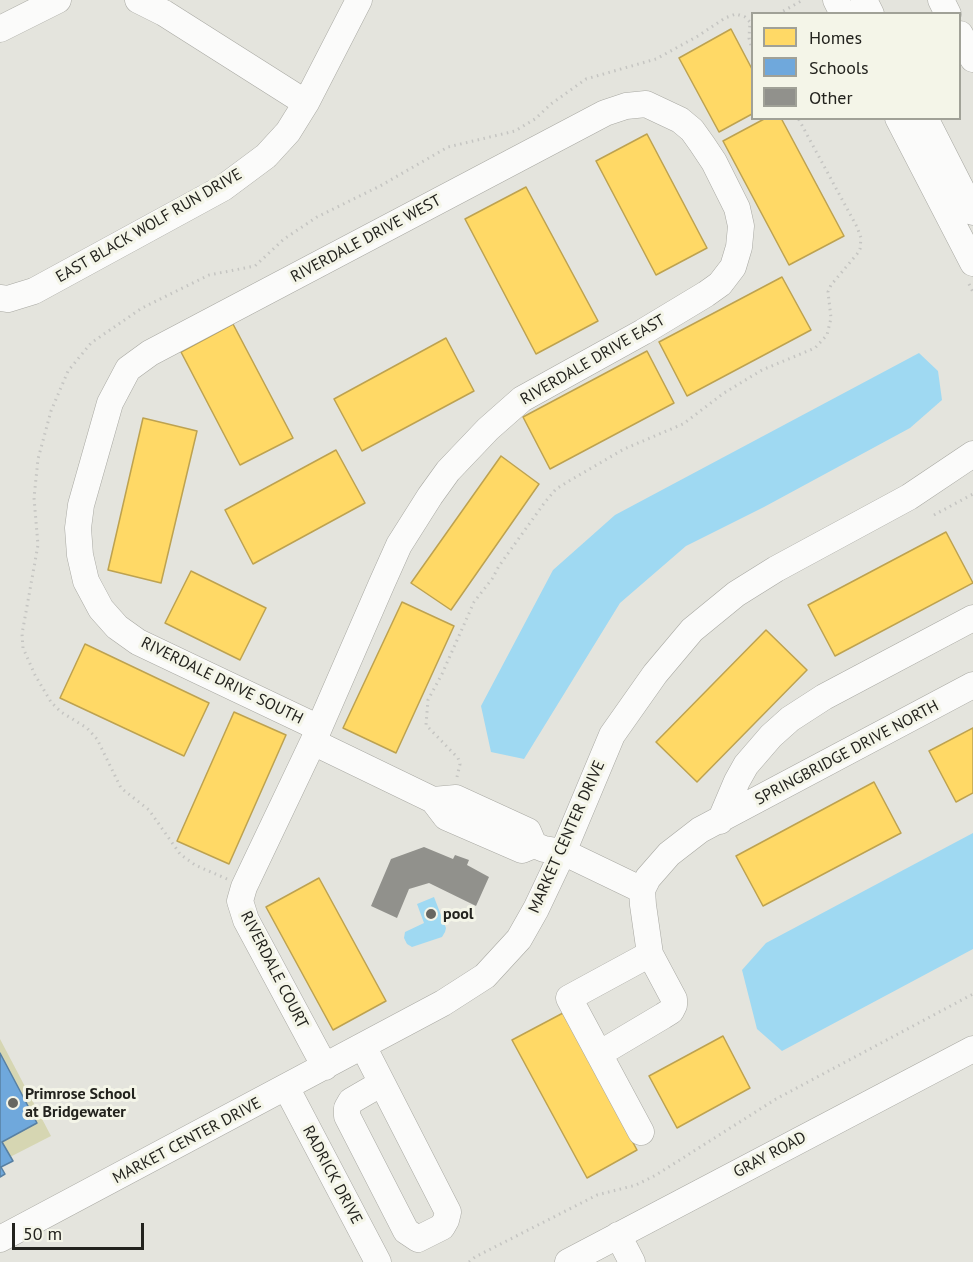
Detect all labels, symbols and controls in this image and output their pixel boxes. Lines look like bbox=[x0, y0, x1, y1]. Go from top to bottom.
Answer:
legend bbox=[751, 12, 961, 120]
text: Homes bbox=[809, 26, 862, 49]
text: Schools bbox=[809, 56, 869, 79]
text: Other bbox=[809, 86, 853, 109]
street label: EAST BLACK WOLF RUN DRIVE bbox=[53, 165, 245, 287]
street label: RIVERDALE DRIVE WEST bbox=[287, 191, 445, 287]
street label: RIVERDALE DRIVE EAST bbox=[517, 311, 669, 409]
street label: RIVERDALE DRIVE SOUTH bbox=[138, 633, 306, 729]
street label: SPRINGBRIDGE DRIVE NORTH bbox=[752, 696, 942, 810]
street label: MARKET CENTER DRIVE bbox=[525, 758, 609, 916]
place label: pool bbox=[443, 904, 474, 924]
marker: pool bbox=[424, 907, 438, 921]
street label: RIVERDALE COURT bbox=[236, 908, 312, 1032]
place label: Primrose School at Bridgewater bbox=[25, 1084, 136, 1122]
street label: MARKET CENTER DRIVE bbox=[110, 1094, 264, 1188]
marker: Primrose School at Bridgewater bbox=[6, 1096, 20, 1110]
street label: RADRICK DRIVE bbox=[298, 1123, 366, 1227]
street label: GRAY ROAD bbox=[730, 1128, 810, 1182]
scale bar bbox=[15, 1211, 147, 1249]
text: 50 m bbox=[23, 1222, 62, 1245]

